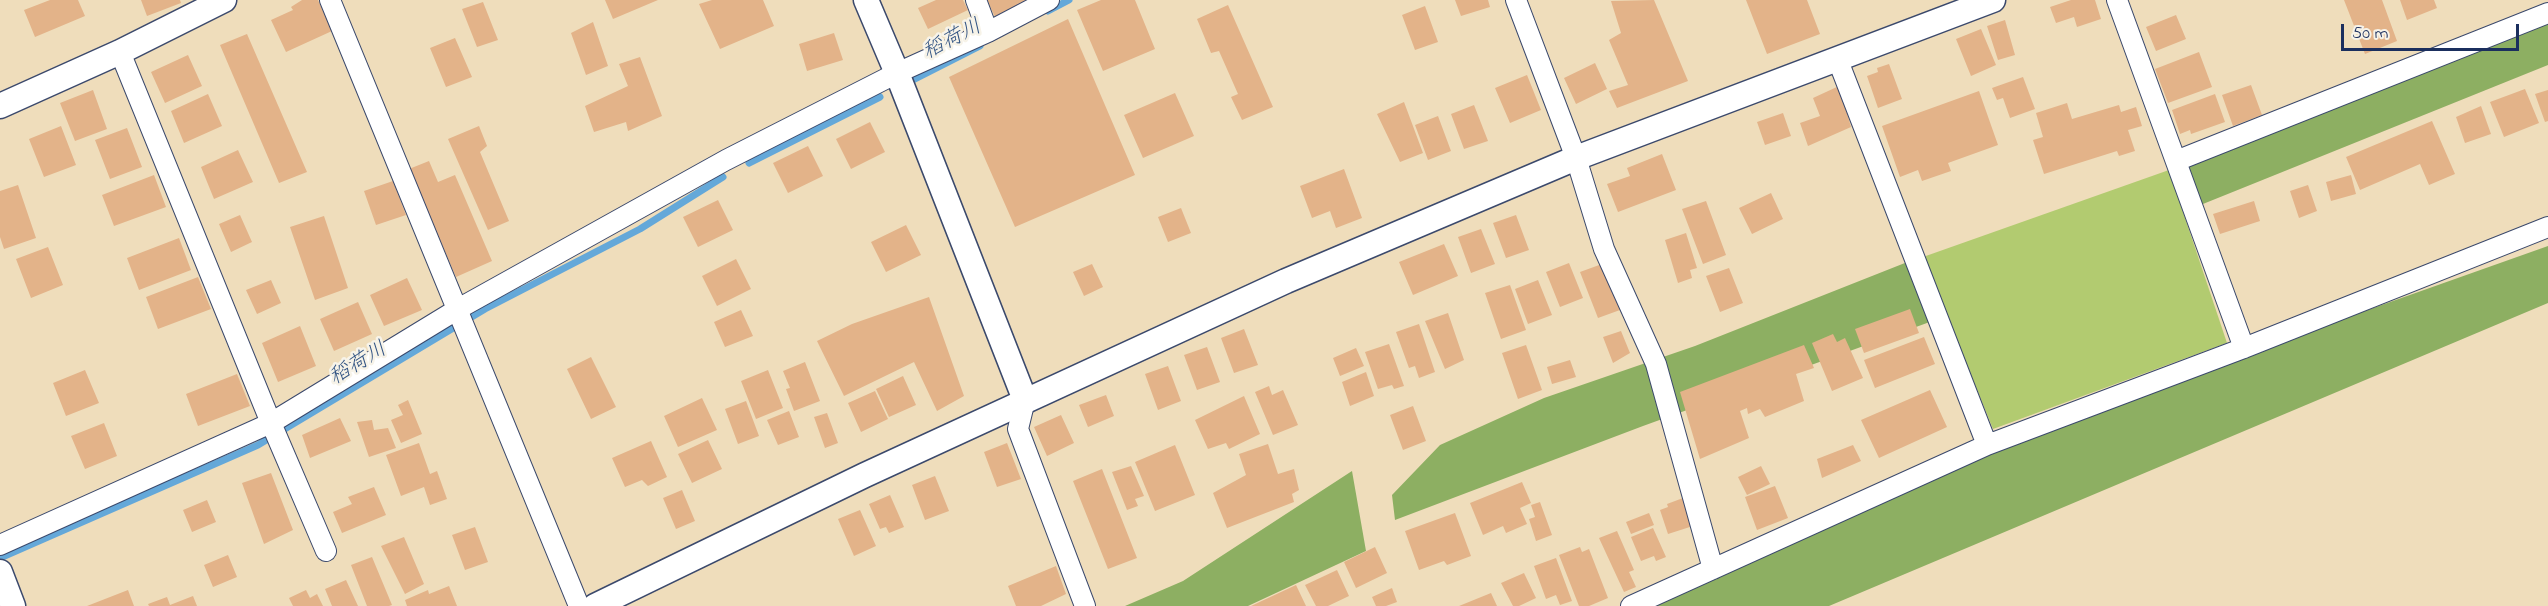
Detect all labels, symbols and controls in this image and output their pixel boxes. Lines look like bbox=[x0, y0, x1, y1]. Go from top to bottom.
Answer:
scale bar bbox=[2344, 12, 2522, 50]
water label: 稻荷川 bbox=[919, 15, 987, 67]
text: 50 m bbox=[2352, 21, 2389, 47]
water label: 稻荷川 bbox=[326, 338, 392, 392]

